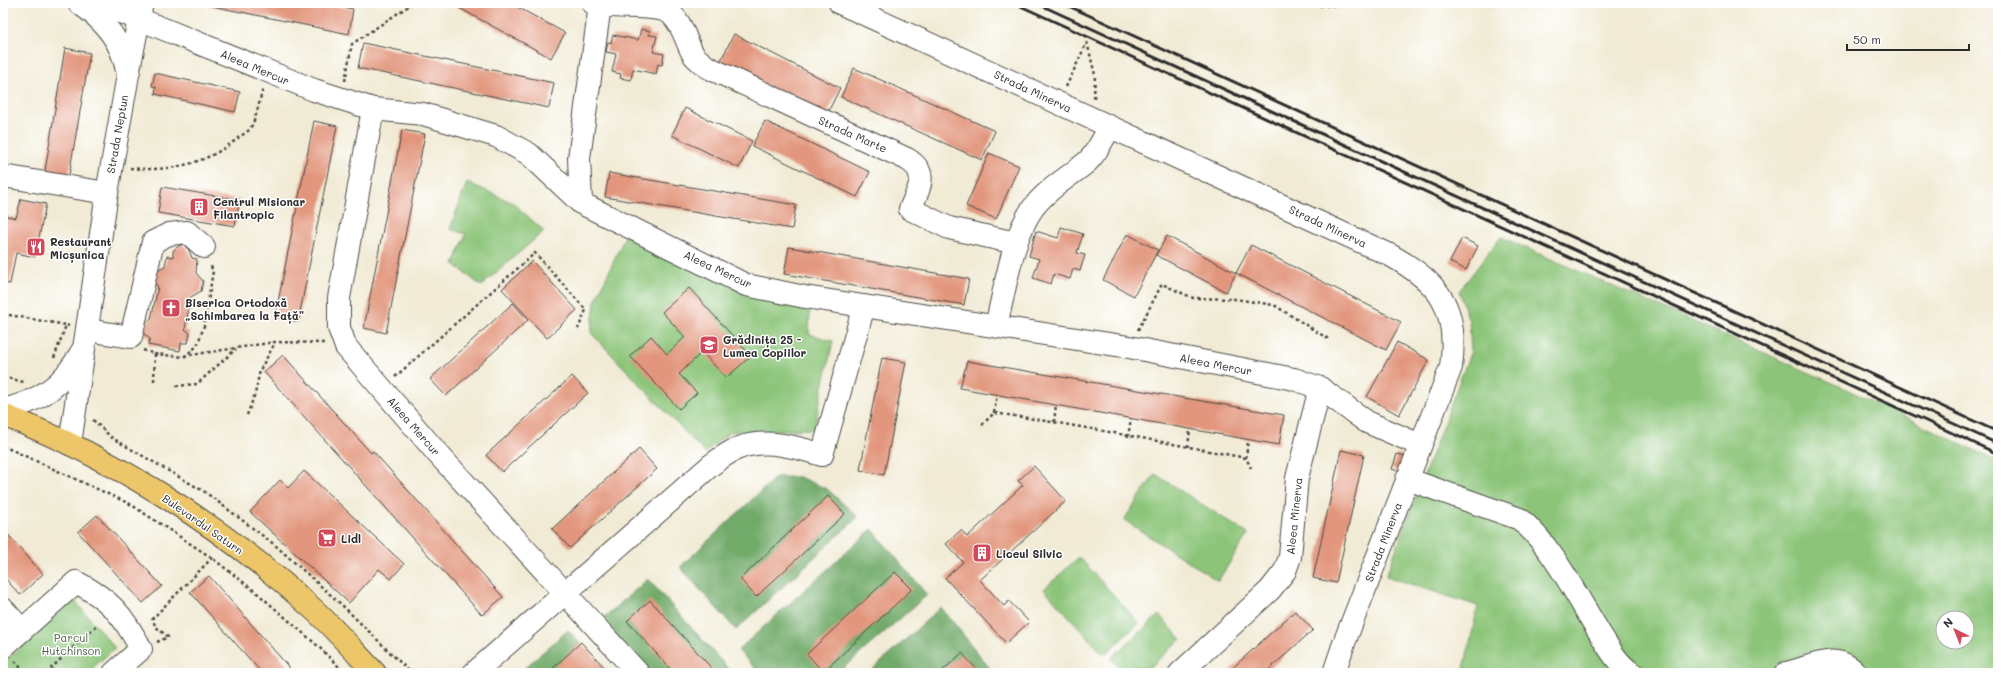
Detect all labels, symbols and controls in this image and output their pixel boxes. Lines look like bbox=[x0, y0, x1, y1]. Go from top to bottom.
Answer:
scale bar bbox=[1847, 26, 1969, 52]
text: 50 m bbox=[1853, 31, 1881, 47]
street label: Aleea Mercur bbox=[218, 46, 292, 88]
street label: Strada Minerva bbox=[992, 66, 1074, 116]
street label: Strada Neptun bbox=[103, 94, 131, 174]
street label: Strada Marte bbox=[816, 112, 890, 156]
place label: Centrul Misionar Filantropic bbox=[213, 194, 306, 222]
building icon: Centrul Misionar Filantropic bbox=[188, 196, 210, 218]
street label: Strada Minerva bbox=[1287, 201, 1369, 251]
place label: Restaurant Micșunica bbox=[50, 234, 111, 263]
restaurant icon: Restaurant Micșunica bbox=[25, 236, 47, 258]
street label: Aleea Mercur bbox=[682, 247, 754, 291]
place label: Biserica Ortodoxă „Schimbarea la Față” bbox=[185, 295, 304, 324]
church icon: Biserica Ortodoxă „Schimbarea la Față” bbox=[160, 297, 182, 319]
place label: Grădinița 25 - Lumea Copiilor bbox=[723, 332, 807, 360]
school or university icon: Grădinița 25 - Lumea Copiilor bbox=[698, 334, 720, 356]
street label: Aleea Mercur bbox=[1179, 350, 1253, 378]
street label: Aleea Mercur bbox=[384, 393, 444, 459]
street label: Aleea Minerva bbox=[1282, 476, 1306, 555]
street label: Bulevardul Saturn bbox=[160, 490, 246, 558]
street label: Strada Minerva bbox=[1361, 500, 1405, 584]
supermarket icon: Lidl bbox=[316, 527, 338, 549]
place label: Lidl bbox=[341, 531, 361, 546]
building icon: Liceul Silvic bbox=[971, 542, 993, 564]
place label: Liceul Silvic bbox=[996, 546, 1063, 561]
north arrow bbox=[1935, 610, 1975, 650]
text: N bbox=[1940, 614, 1956, 631]
park label: Parcul Hutchinson bbox=[42, 630, 100, 658]

